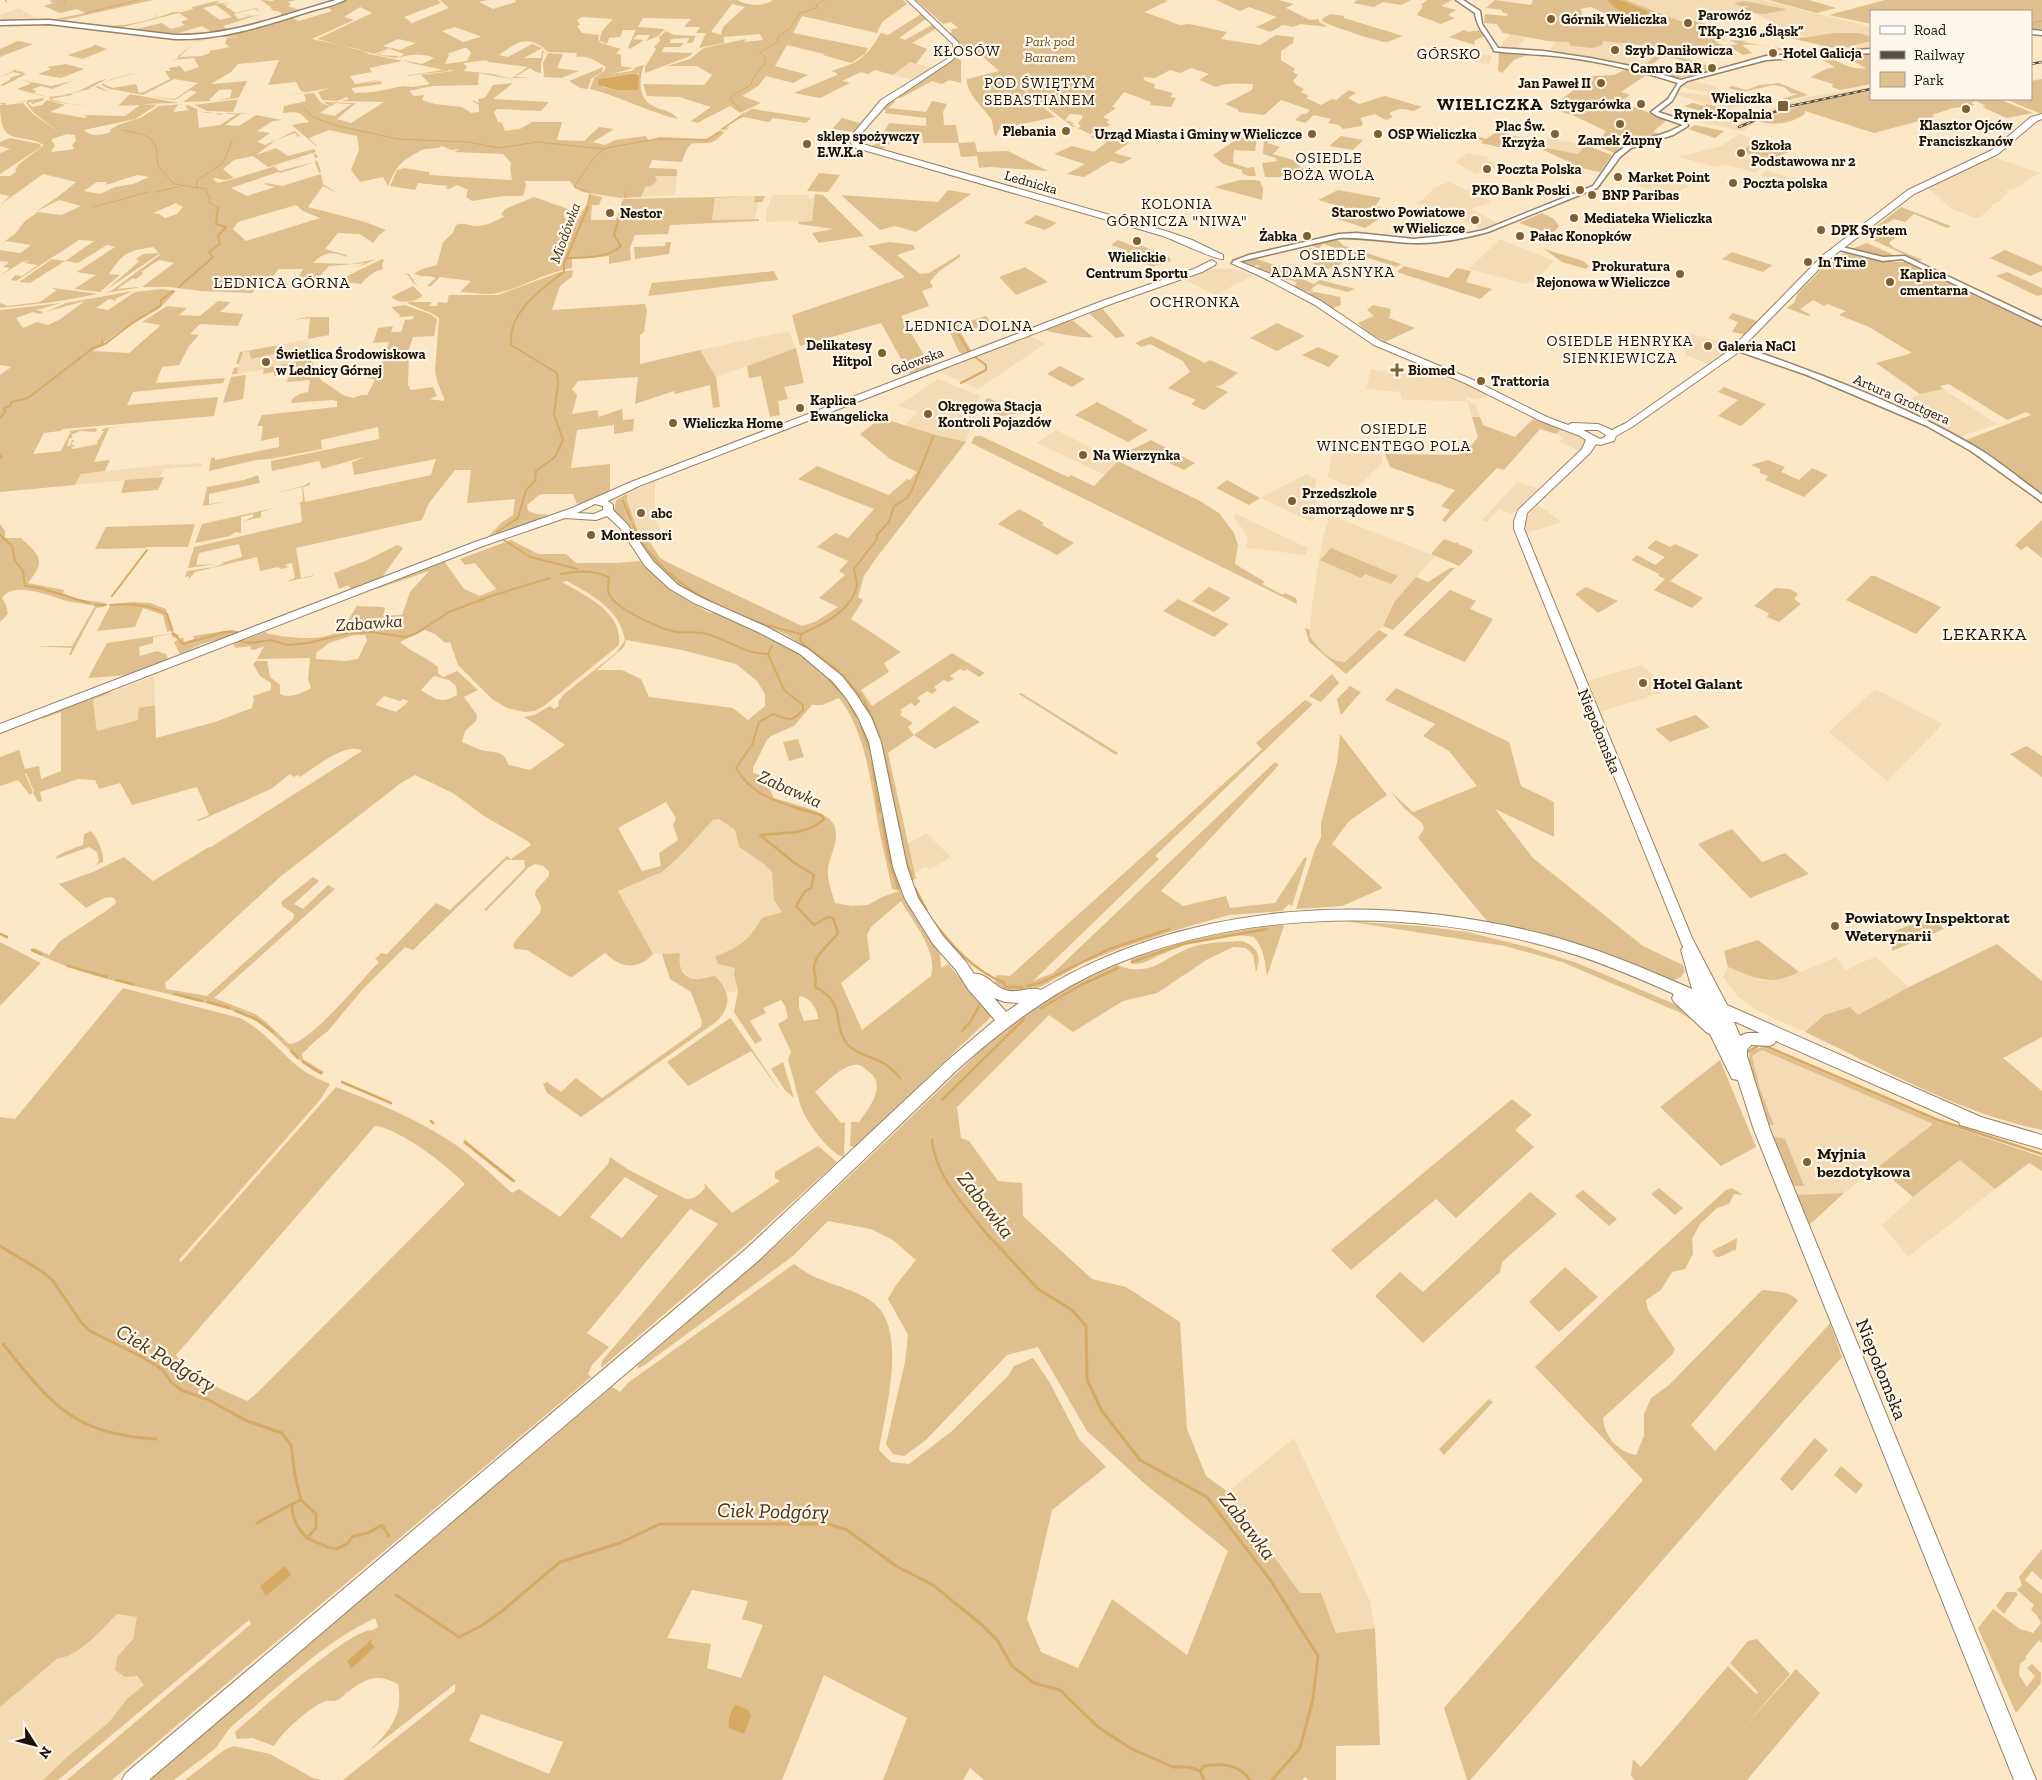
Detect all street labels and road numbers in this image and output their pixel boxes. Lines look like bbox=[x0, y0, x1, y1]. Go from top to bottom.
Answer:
street label: Lednicka bbox=[1002, 167, 1060, 198]
street label: Gdowska bbox=[888, 344, 946, 379]
street label: Artura Grottgera bbox=[1851, 371, 1953, 428]
street label: Niepołomska bbox=[1574, 686, 1625, 777]
street label: Niepołomska bbox=[1851, 1315, 1912, 1423]

